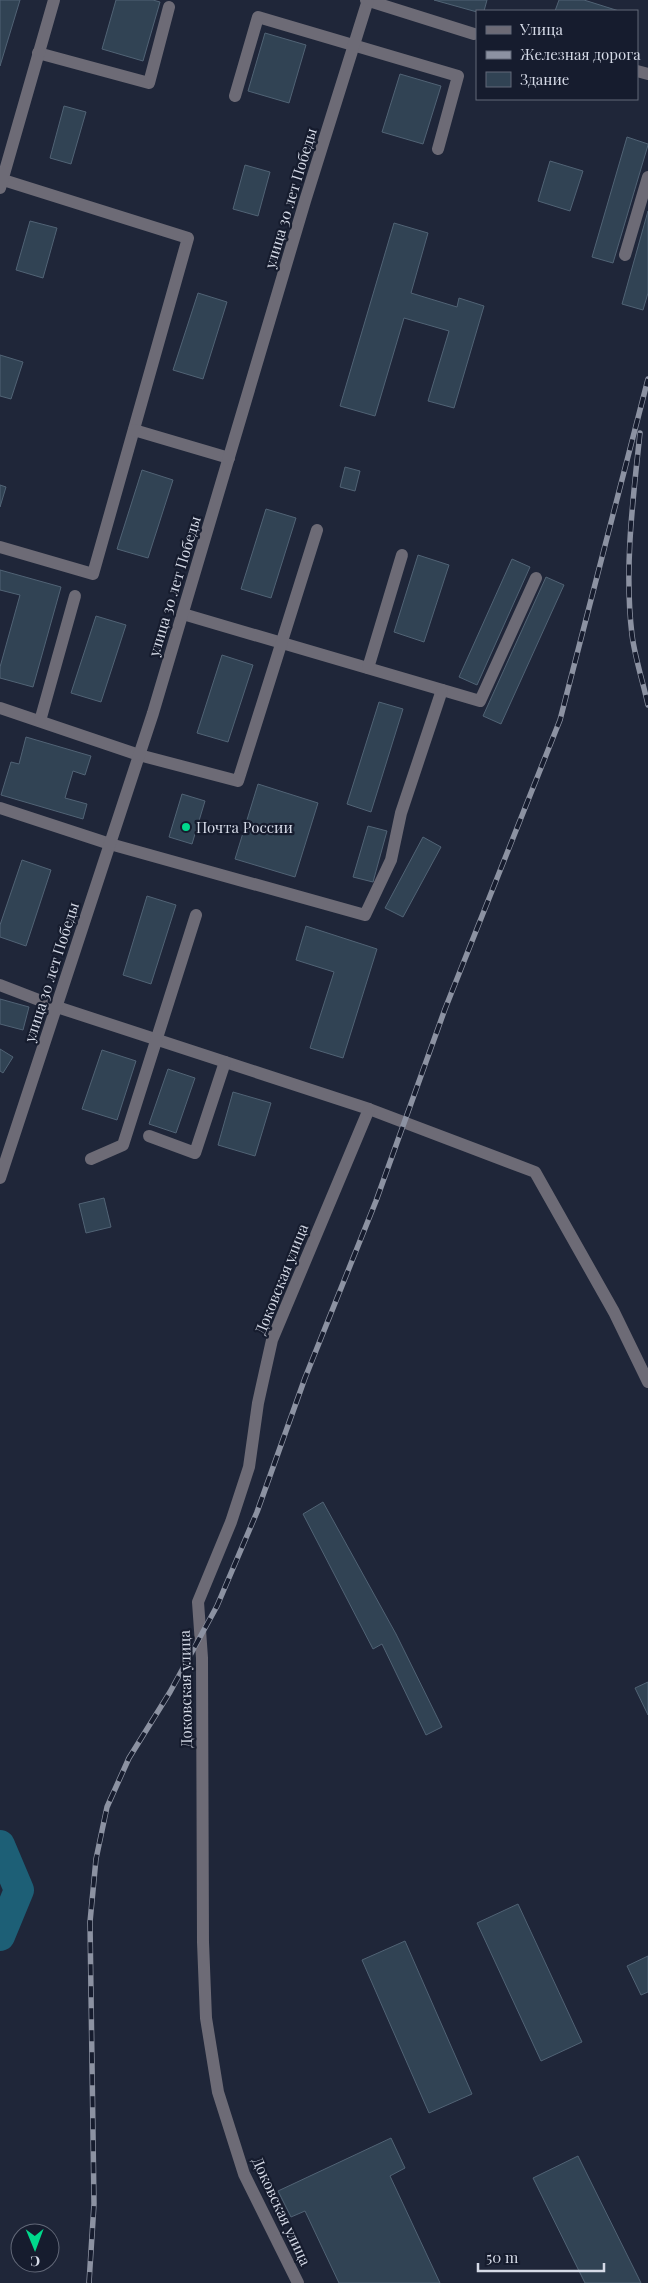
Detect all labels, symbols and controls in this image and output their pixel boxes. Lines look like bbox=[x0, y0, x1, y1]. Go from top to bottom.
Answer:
legend bbox=[476, 10, 638, 100]
text: Улица bbox=[519, 19, 563, 39]
text: Железная дорога bbox=[520, 44, 641, 64]
text: Здание bbox=[520, 69, 569, 89]
street label: улица 30 лет Победы bbox=[259, 125, 321, 272]
street label: улица 30 лет Победы bbox=[143, 513, 205, 660]
place label: Почта России bbox=[196, 817, 293, 837]
marker: Почта России bbox=[180, 821, 192, 833]
street label: улица 30 лет Победы bbox=[19, 900, 83, 1045]
street label: Доковская улица bbox=[250, 1220, 313, 1337]
street label: Доковская улица bbox=[174, 1629, 196, 1748]
street label: Доковская улица bbox=[248, 2153, 316, 2269]
north arrow bbox=[10, 2223, 60, 2273]
scale bar bbox=[478, 2240, 604, 2272]
text: 50 m bbox=[486, 2247, 519, 2267]
text: С bbox=[30, 2252, 40, 2271]

